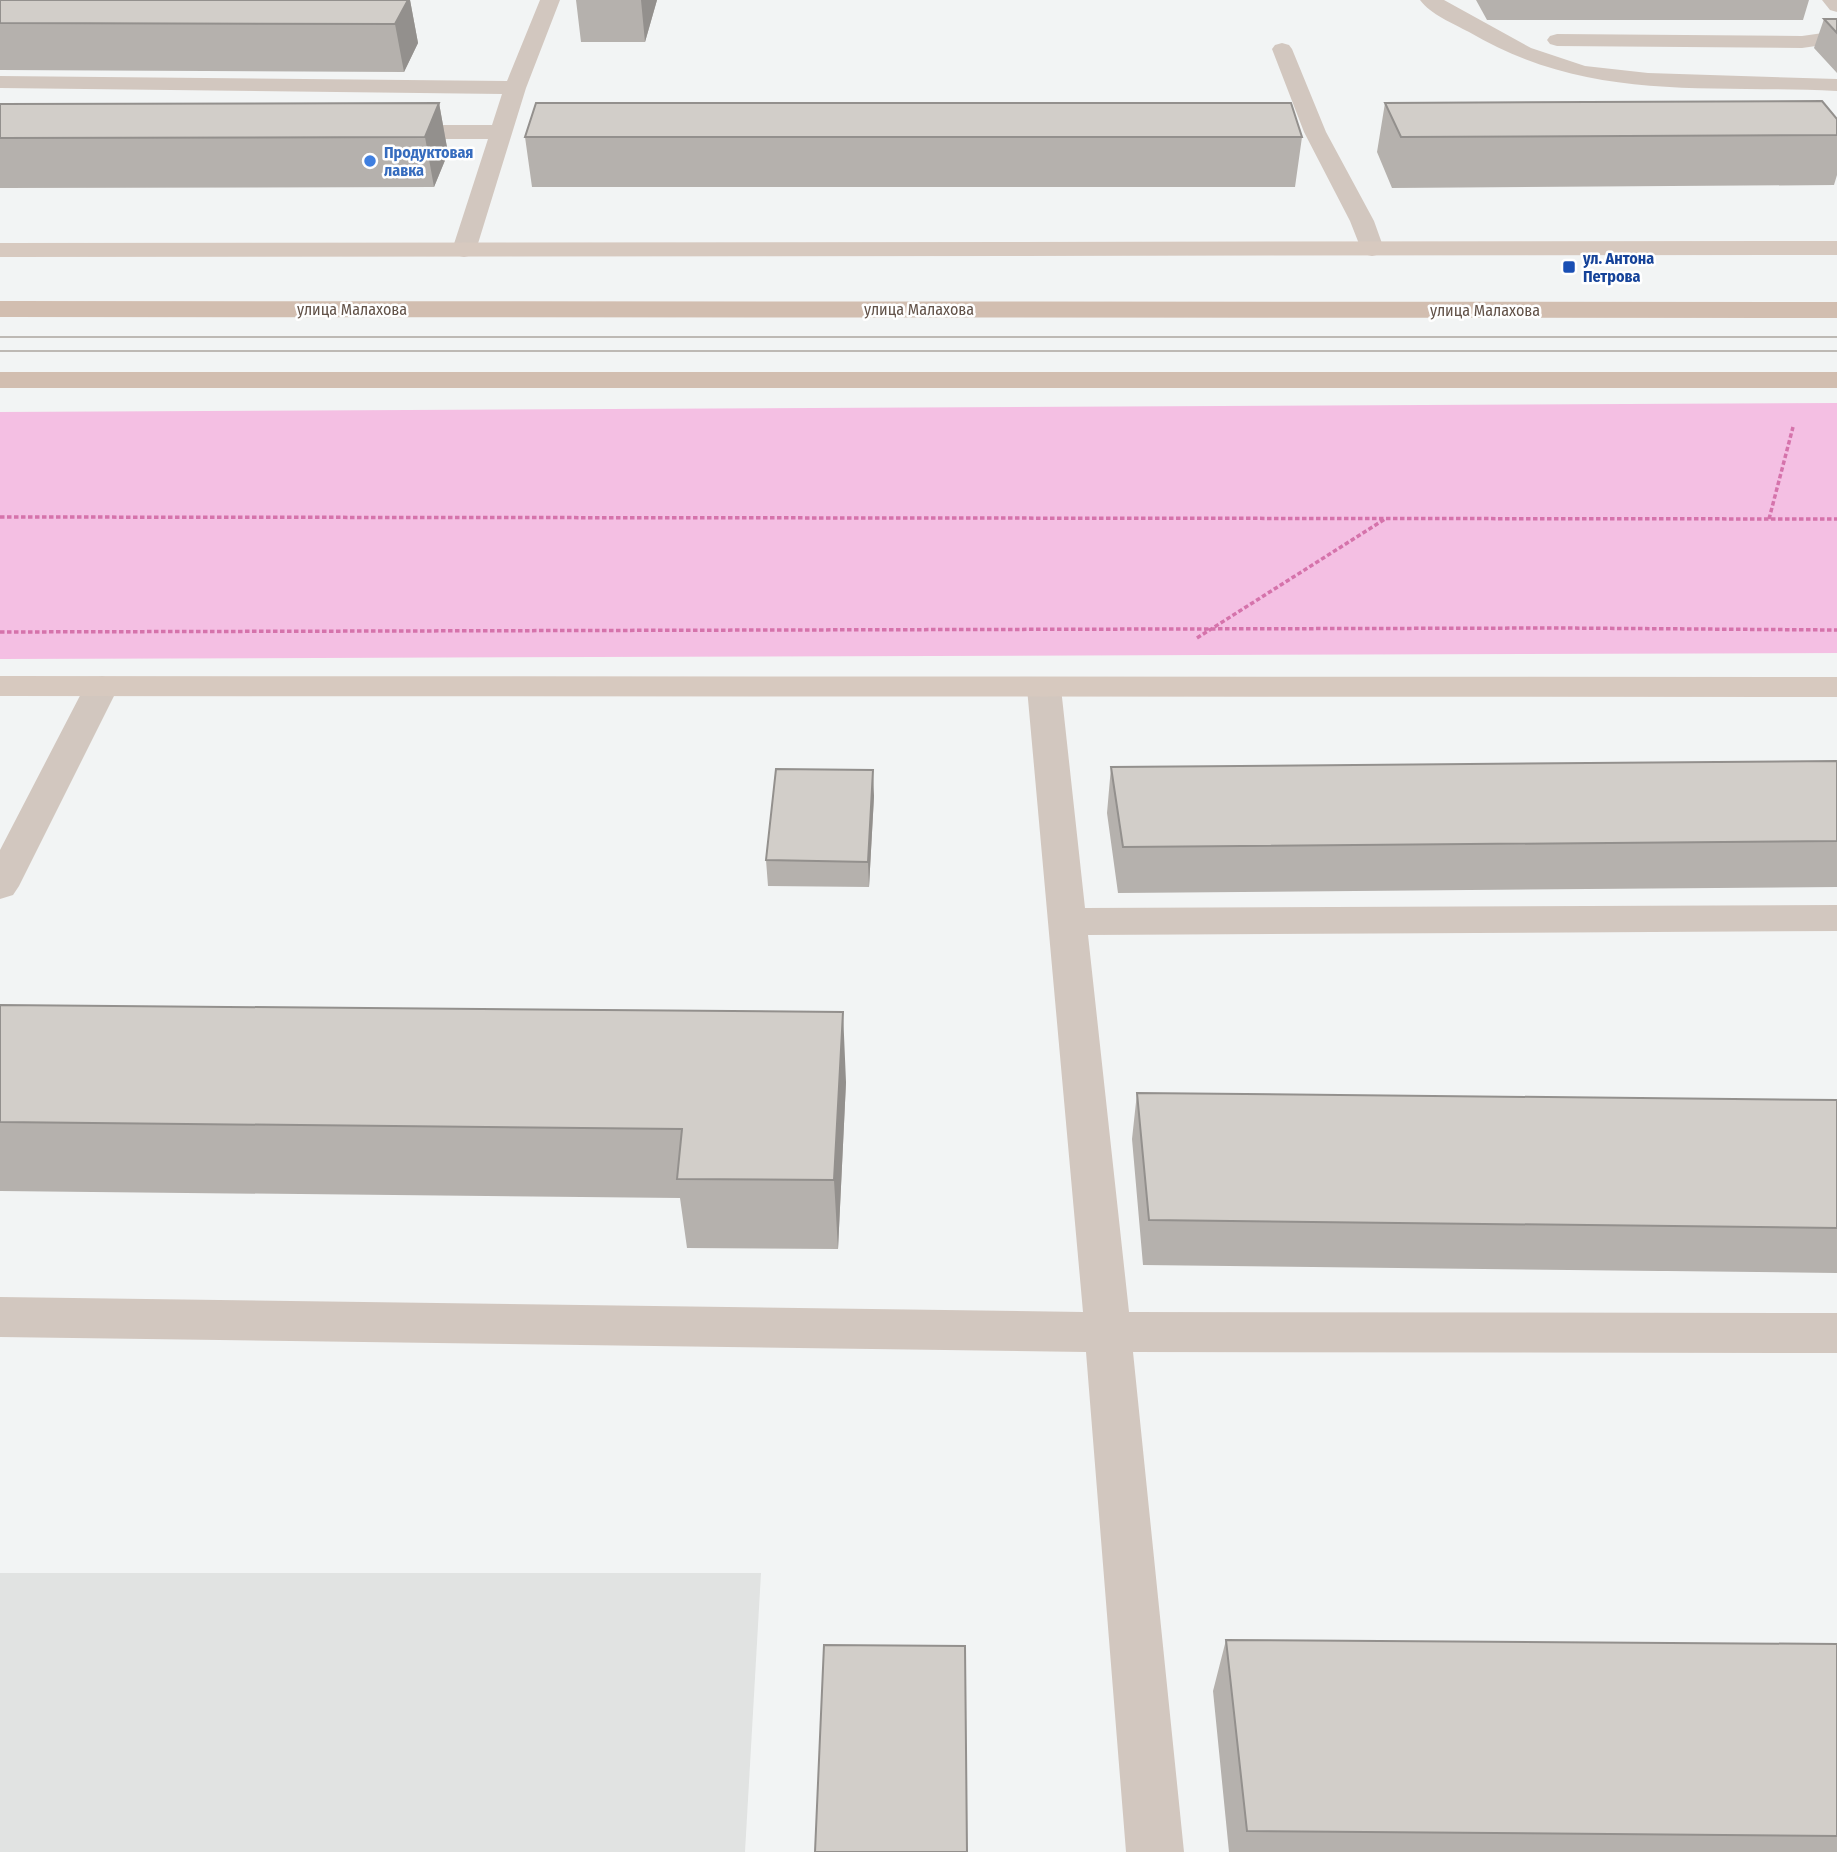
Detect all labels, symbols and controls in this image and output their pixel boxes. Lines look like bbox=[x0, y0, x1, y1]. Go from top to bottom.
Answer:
place label: Продуктовая лавка bbox=[384, 143, 473, 180]
marker: Продуктовая лавка bbox=[362, 153, 378, 169]
place label: ул. Антона Петрова bbox=[1582, 249, 1654, 286]
marker: ул. Антона Петрова bbox=[1561, 259, 1577, 275]
street label: улица Малахова bbox=[297, 300, 407, 319]
street label: улица Малахова bbox=[864, 300, 974, 319]
street label: улица Малахова bbox=[1430, 301, 1540, 320]

